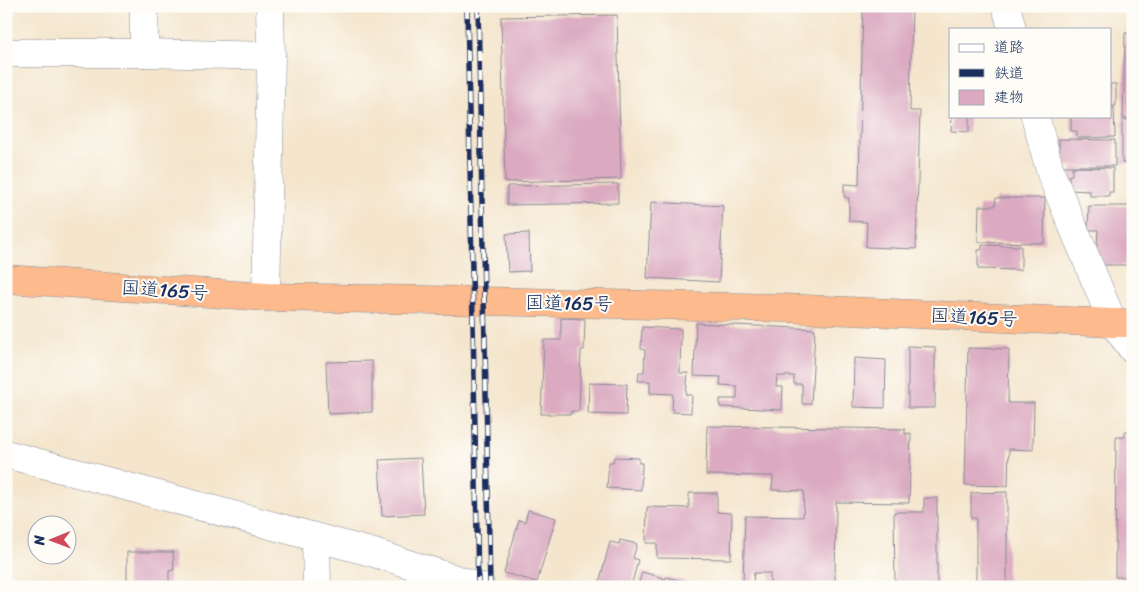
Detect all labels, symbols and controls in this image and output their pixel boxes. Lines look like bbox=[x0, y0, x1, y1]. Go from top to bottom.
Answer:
legend bbox=[949, 28, 1112, 118]
text: 道路 bbox=[994, 34, 1024, 60]
text: 鉄道 bbox=[994, 60, 1024, 86]
text: 建物 bbox=[994, 84, 1024, 110]
street label: 国道165号 bbox=[120, 270, 210, 310]
street label: 国道165号 bbox=[525, 286, 613, 320]
street label: 国道165号 bbox=[929, 298, 1019, 336]
north arrow bbox=[28, 516, 78, 566]
text: N bbox=[27, 535, 52, 546]

